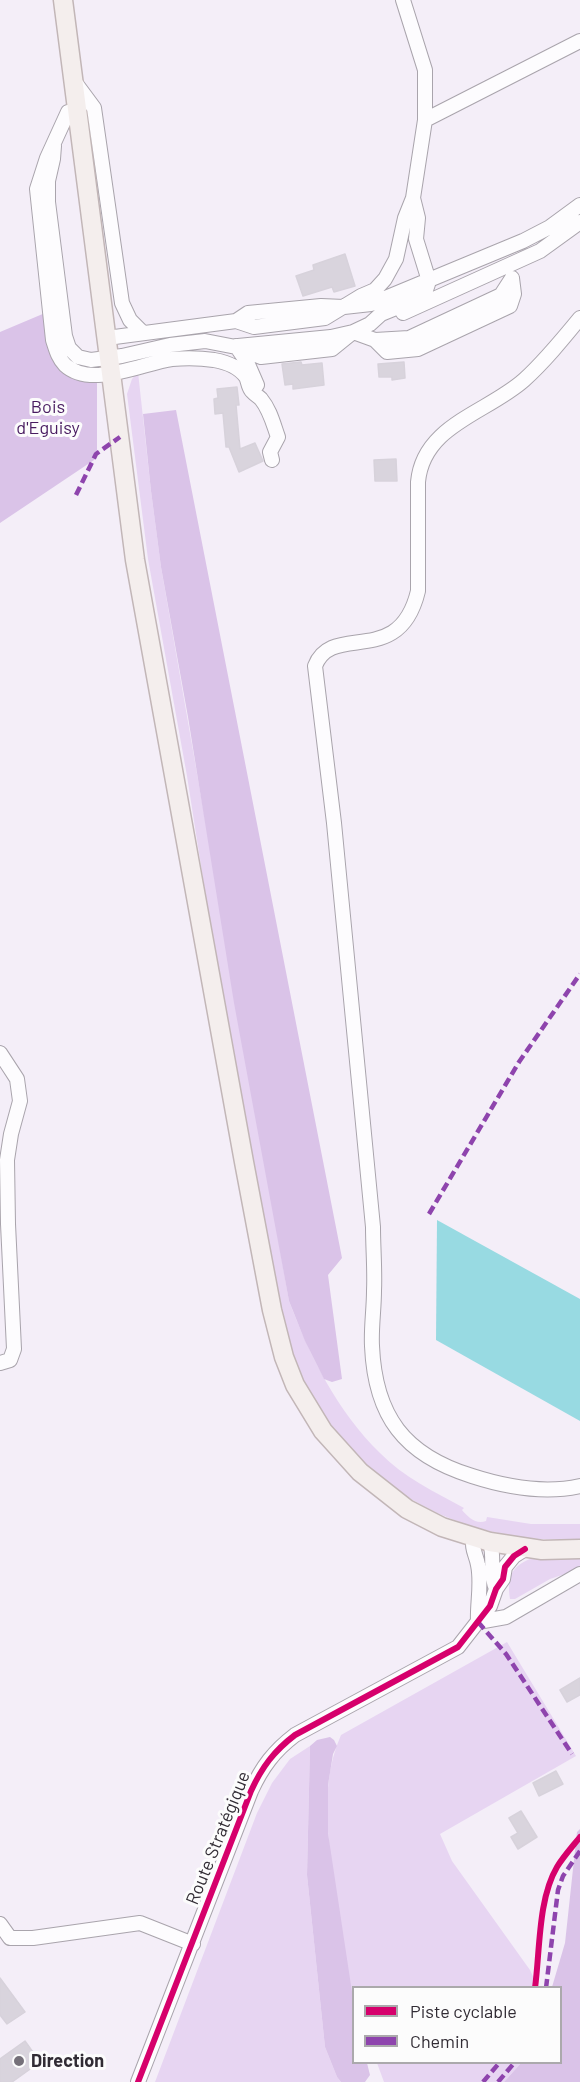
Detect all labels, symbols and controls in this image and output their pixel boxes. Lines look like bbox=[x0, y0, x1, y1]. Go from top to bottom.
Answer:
park label: Bois d'Eguisy bbox=[16, 396, 80, 438]
street label: Route Stratégique bbox=[181, 1768, 255, 1908]
legend bbox=[352, 1986, 562, 2064]
text: Piste cyclable bbox=[410, 2000, 517, 2022]
text: Chemin bbox=[410, 2030, 469, 2052]
place label: Direction bbox=[31, 2050, 104, 2072]
marker: Direction bbox=[12, 2054, 26, 2068]

